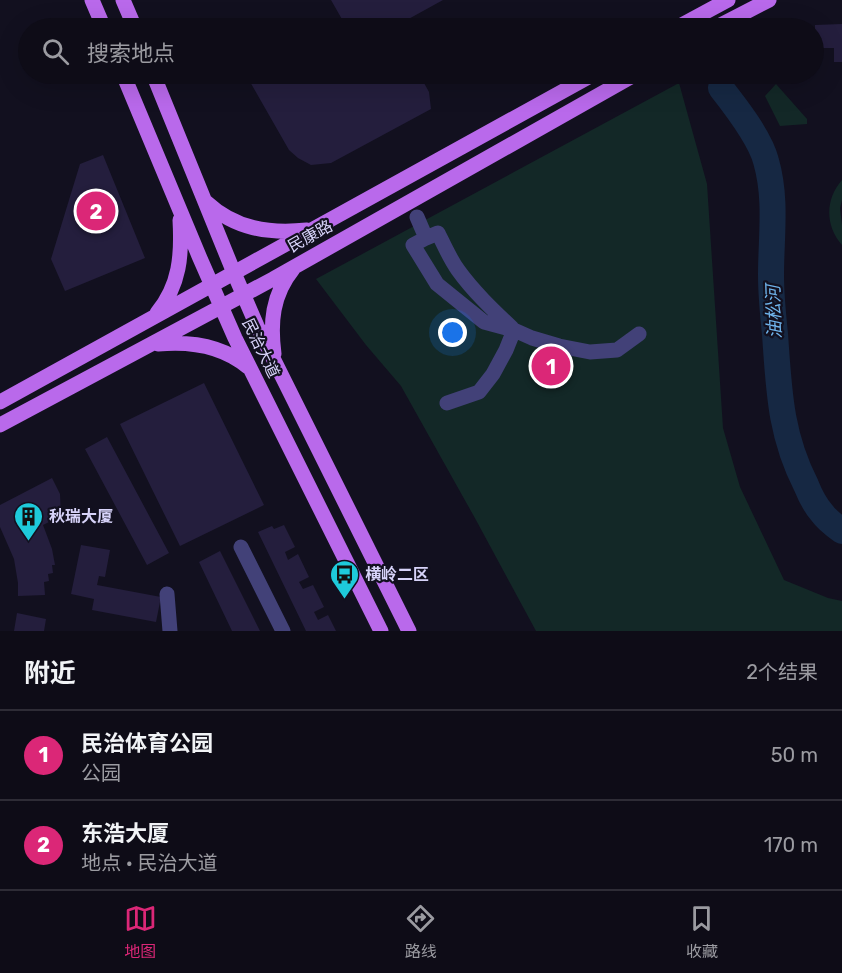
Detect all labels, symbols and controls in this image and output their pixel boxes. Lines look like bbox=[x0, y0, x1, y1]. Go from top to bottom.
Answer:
search box bbox=[18, 18, 824, 84]
icon: search bbox=[39, 35, 72, 68]
text: 搜索地点 bbox=[87, 40, 175, 67]
pin: 2 bbox=[76, 188, 116, 234]
street label: 民康路 bbox=[284, 216, 336, 256]
water label: 油松河 bbox=[762, 282, 786, 339]
street label: 民治大道 bbox=[238, 315, 284, 381]
your location bbox=[438, 318, 467, 347]
pin: 1 bbox=[532, 344, 570, 388]
building icon: 秋瑞大厦 bbox=[12, 500, 44, 542]
place label: 秋瑞大厦 bbox=[49, 507, 113, 526]
bus stop icon: 横岭二区 bbox=[328, 558, 360, 600]
place label: 横岭二区 bbox=[365, 565, 429, 584]
text: 附近 bbox=[24, 658, 76, 689]
text: 2个结果 bbox=[746, 660, 818, 684]
text: 民治体育公园 bbox=[81, 730, 213, 757]
text: 1 bbox=[39, 743, 48, 767]
text: 50 m bbox=[771, 743, 818, 767]
text: 公园 bbox=[81, 761, 121, 785]
text: 东浩大厦 bbox=[81, 820, 169, 847]
text: 2 bbox=[37, 833, 50, 857]
text: 170 m bbox=[764, 833, 818, 857]
text: 地点 · 民治大道 bbox=[81, 851, 217, 875]
tab: 地图 bbox=[124, 902, 157, 962]
tab: 路线 bbox=[404, 902, 437, 962]
tab: 收藏 bbox=[685, 902, 718, 962]

